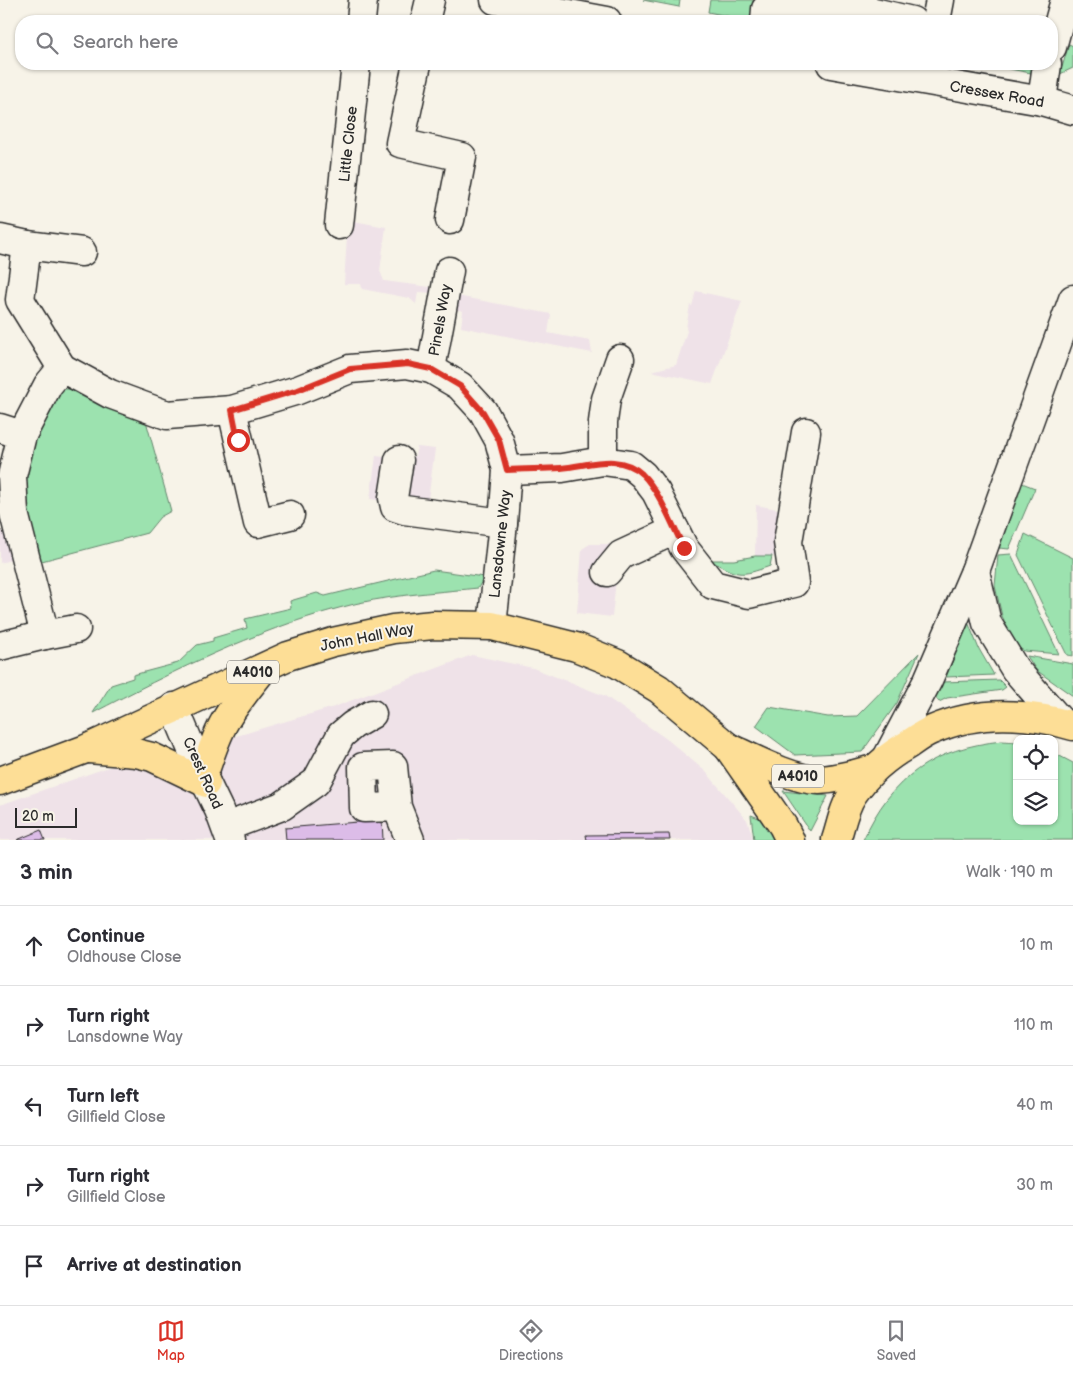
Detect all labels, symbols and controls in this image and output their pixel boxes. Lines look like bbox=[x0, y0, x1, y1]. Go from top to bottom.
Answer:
search box bbox=[15, 15, 1058, 70]
icon: search bbox=[33, 29, 61, 57]
text: Search here bbox=[73, 31, 178, 54]
street label: Cressex Road bbox=[948, 77, 1046, 112]
street label: Little Close bbox=[335, 105, 362, 183]
street label: Pinels Way bbox=[425, 282, 456, 357]
route start bbox=[227, 429, 250, 452]
street label: Lansdowne Way bbox=[485, 489, 516, 599]
route end bbox=[673, 537, 696, 560]
street label: John Hall Way bbox=[319, 619, 416, 656]
road number: A4010 bbox=[227, 660, 279, 684]
street label: Crest Road bbox=[178, 734, 227, 812]
map controls bbox=[1013, 735, 1058, 825]
button: locate bbox=[1013, 735, 1058, 780]
road number: A4010 bbox=[772, 764, 824, 788]
button: layers bbox=[1013, 780, 1058, 825]
scale bar bbox=[15, 805, 78, 828]
text: 20 m bbox=[22, 808, 54, 825]
text: 3 min bbox=[20, 860, 73, 885]
text: Walk · 190 m bbox=[966, 863, 1053, 882]
text: Continue bbox=[67, 925, 145, 948]
icon: ahead bbox=[20, 932, 48, 960]
text: 10 m bbox=[1020, 936, 1053, 955]
text: Oldhouse Close bbox=[67, 948, 182, 967]
text: Turn right bbox=[67, 1005, 150, 1028]
icon: right bbox=[20, 1012, 48, 1040]
text: 110 m bbox=[1014, 1016, 1053, 1035]
text: Lansdowne Way bbox=[67, 1028, 183, 1047]
text: Turn left bbox=[67, 1085, 139, 1108]
icon: left bbox=[20, 1092, 48, 1120]
text: 40 m bbox=[1016, 1096, 1053, 1115]
text: Gillfield Close bbox=[67, 1108, 165, 1127]
text: Turn right bbox=[67, 1165, 150, 1188]
icon: right bbox=[20, 1172, 48, 1200]
text: 30 m bbox=[1016, 1176, 1053, 1195]
text: Gillfield Close bbox=[67, 1188, 165, 1207]
icon: arrive bbox=[20, 1252, 48, 1280]
text: Arrive at destination bbox=[67, 1254, 242, 1277]
tab: Map bbox=[157, 1317, 185, 1364]
tab: Directions bbox=[499, 1317, 563, 1364]
tab: Saved bbox=[877, 1317, 916, 1364]

